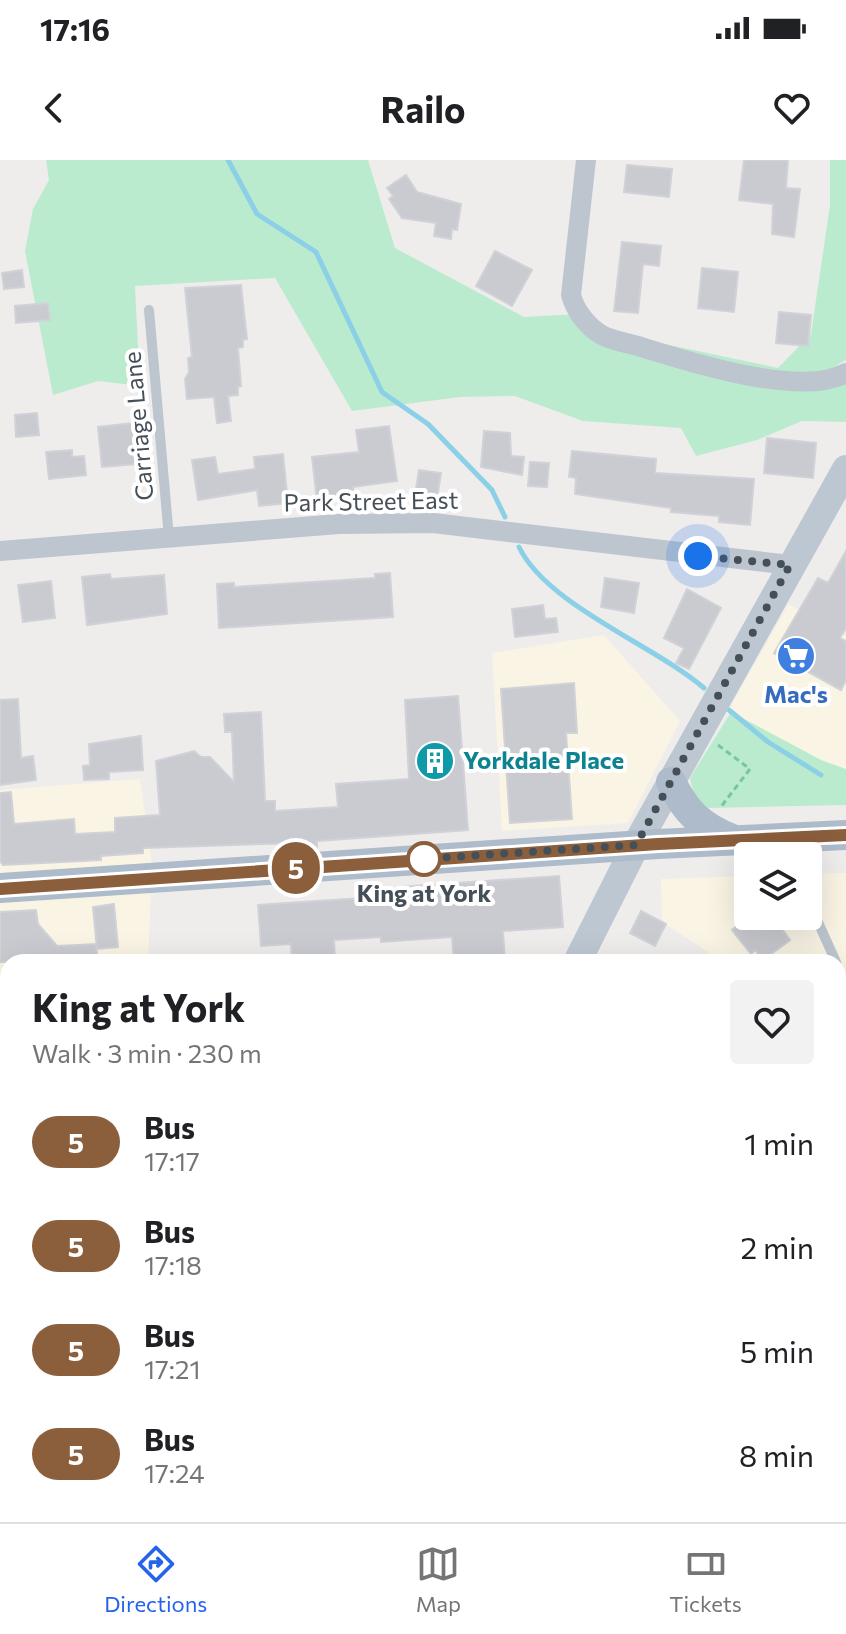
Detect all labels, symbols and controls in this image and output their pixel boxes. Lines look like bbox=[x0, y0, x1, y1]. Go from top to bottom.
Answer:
text: 17:16 bbox=[40, 10, 110, 47]
icon: back bbox=[32, 86, 76, 130]
text: Railo bbox=[381, 86, 466, 130]
icon: heart bbox=[770, 86, 814, 130]
street label: Carriage Lane bbox=[117, 350, 158, 502]
street label: Park Street East bbox=[283, 484, 459, 517]
your location bbox=[678, 536, 718, 576]
supermarket icon: Mac's bbox=[775, 635, 817, 677]
place label: Mac's bbox=[764, 679, 828, 708]
building icon: Yorkdale Place bbox=[414, 740, 456, 782]
place label: Yorkdale Place bbox=[463, 745, 624, 774]
line badge: 5 bbox=[270, 842, 322, 894]
marker: King at York bbox=[407, 842, 441, 876]
map controls bbox=[734, 842, 822, 930]
button: layers bbox=[734, 842, 822, 930]
text: 5 bbox=[288, 851, 304, 885]
place label: King at York bbox=[357, 878, 491, 907]
button: heart bbox=[730, 980, 814, 1064]
text: King at York bbox=[32, 983, 245, 1030]
text: Walk · 3 min · 230 m bbox=[32, 1037, 262, 1068]
text: Bus bbox=[144, 1108, 195, 1145]
text: 1 min bbox=[744, 1124, 814, 1161]
text: 5 bbox=[68, 1125, 84, 1159]
text: 17:17 bbox=[144, 1145, 200, 1176]
text: Bus bbox=[144, 1212, 195, 1249]
text: 2 min bbox=[741, 1228, 814, 1265]
text: 5 bbox=[68, 1229, 84, 1263]
text: 17:18 bbox=[144, 1249, 202, 1280]
text: Bus bbox=[144, 1316, 195, 1353]
text: 5 min bbox=[740, 1332, 814, 1369]
text: 5 bbox=[68, 1333, 84, 1367]
text: 17:21 bbox=[144, 1353, 201, 1384]
text: Bus bbox=[144, 1420, 195, 1457]
text: 8 min bbox=[739, 1436, 814, 1473]
text: 5 bbox=[68, 1437, 84, 1471]
text: 17:24 bbox=[144, 1457, 205, 1488]
tab: Directions bbox=[104, 1542, 207, 1617]
tab: Map bbox=[416, 1542, 461, 1617]
tab: Tickets bbox=[669, 1542, 742, 1617]

